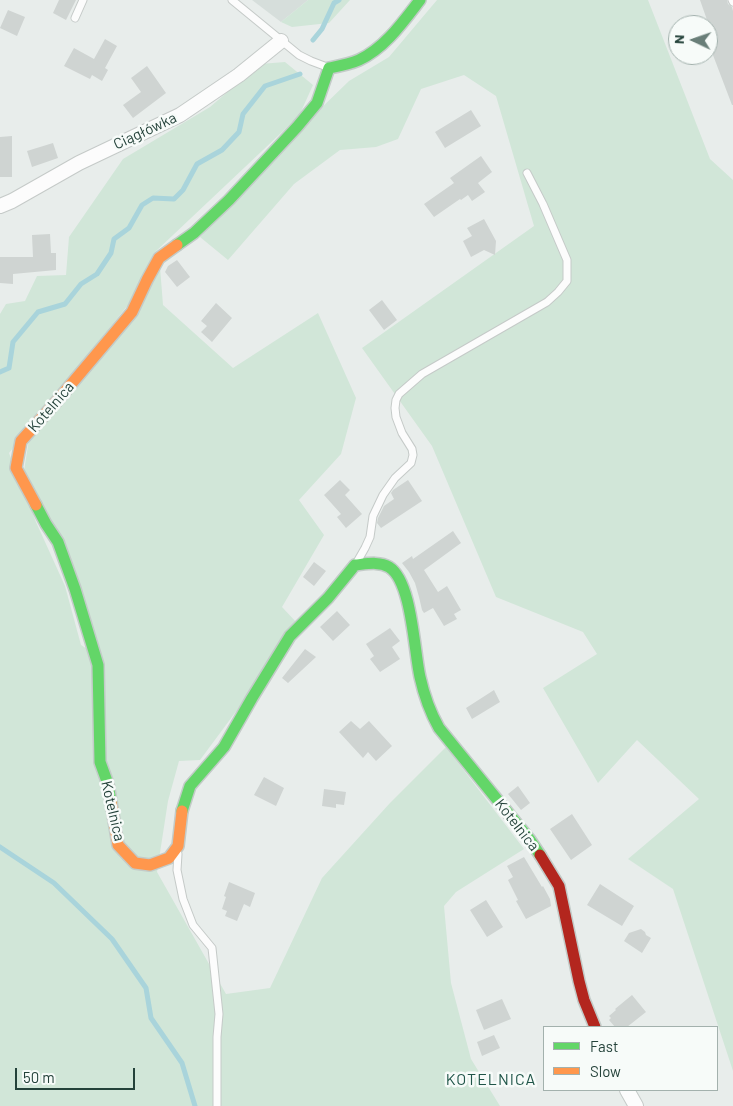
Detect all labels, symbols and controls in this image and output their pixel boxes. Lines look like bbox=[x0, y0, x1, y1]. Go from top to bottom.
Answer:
north arrow bbox=[668, 15, 718, 65]
text: N bbox=[670, 34, 687, 44]
street label: Ciągłówka bbox=[111, 109, 179, 153]
street label: Kotelnica bbox=[24, 378, 78, 436]
street label: Kotelnica bbox=[97, 779, 129, 843]
street label: Kotelnica bbox=[491, 795, 543, 855]
legend bbox=[543, 1026, 718, 1091]
text: Fast bbox=[590, 1037, 618, 1055]
scale bar bbox=[18, 1058, 138, 1090]
text: Slow bbox=[590, 1062, 621, 1080]
text: 50 m bbox=[23, 1068, 55, 1086]
district label: KOTELNICA bbox=[445, 1070, 537, 1090]

